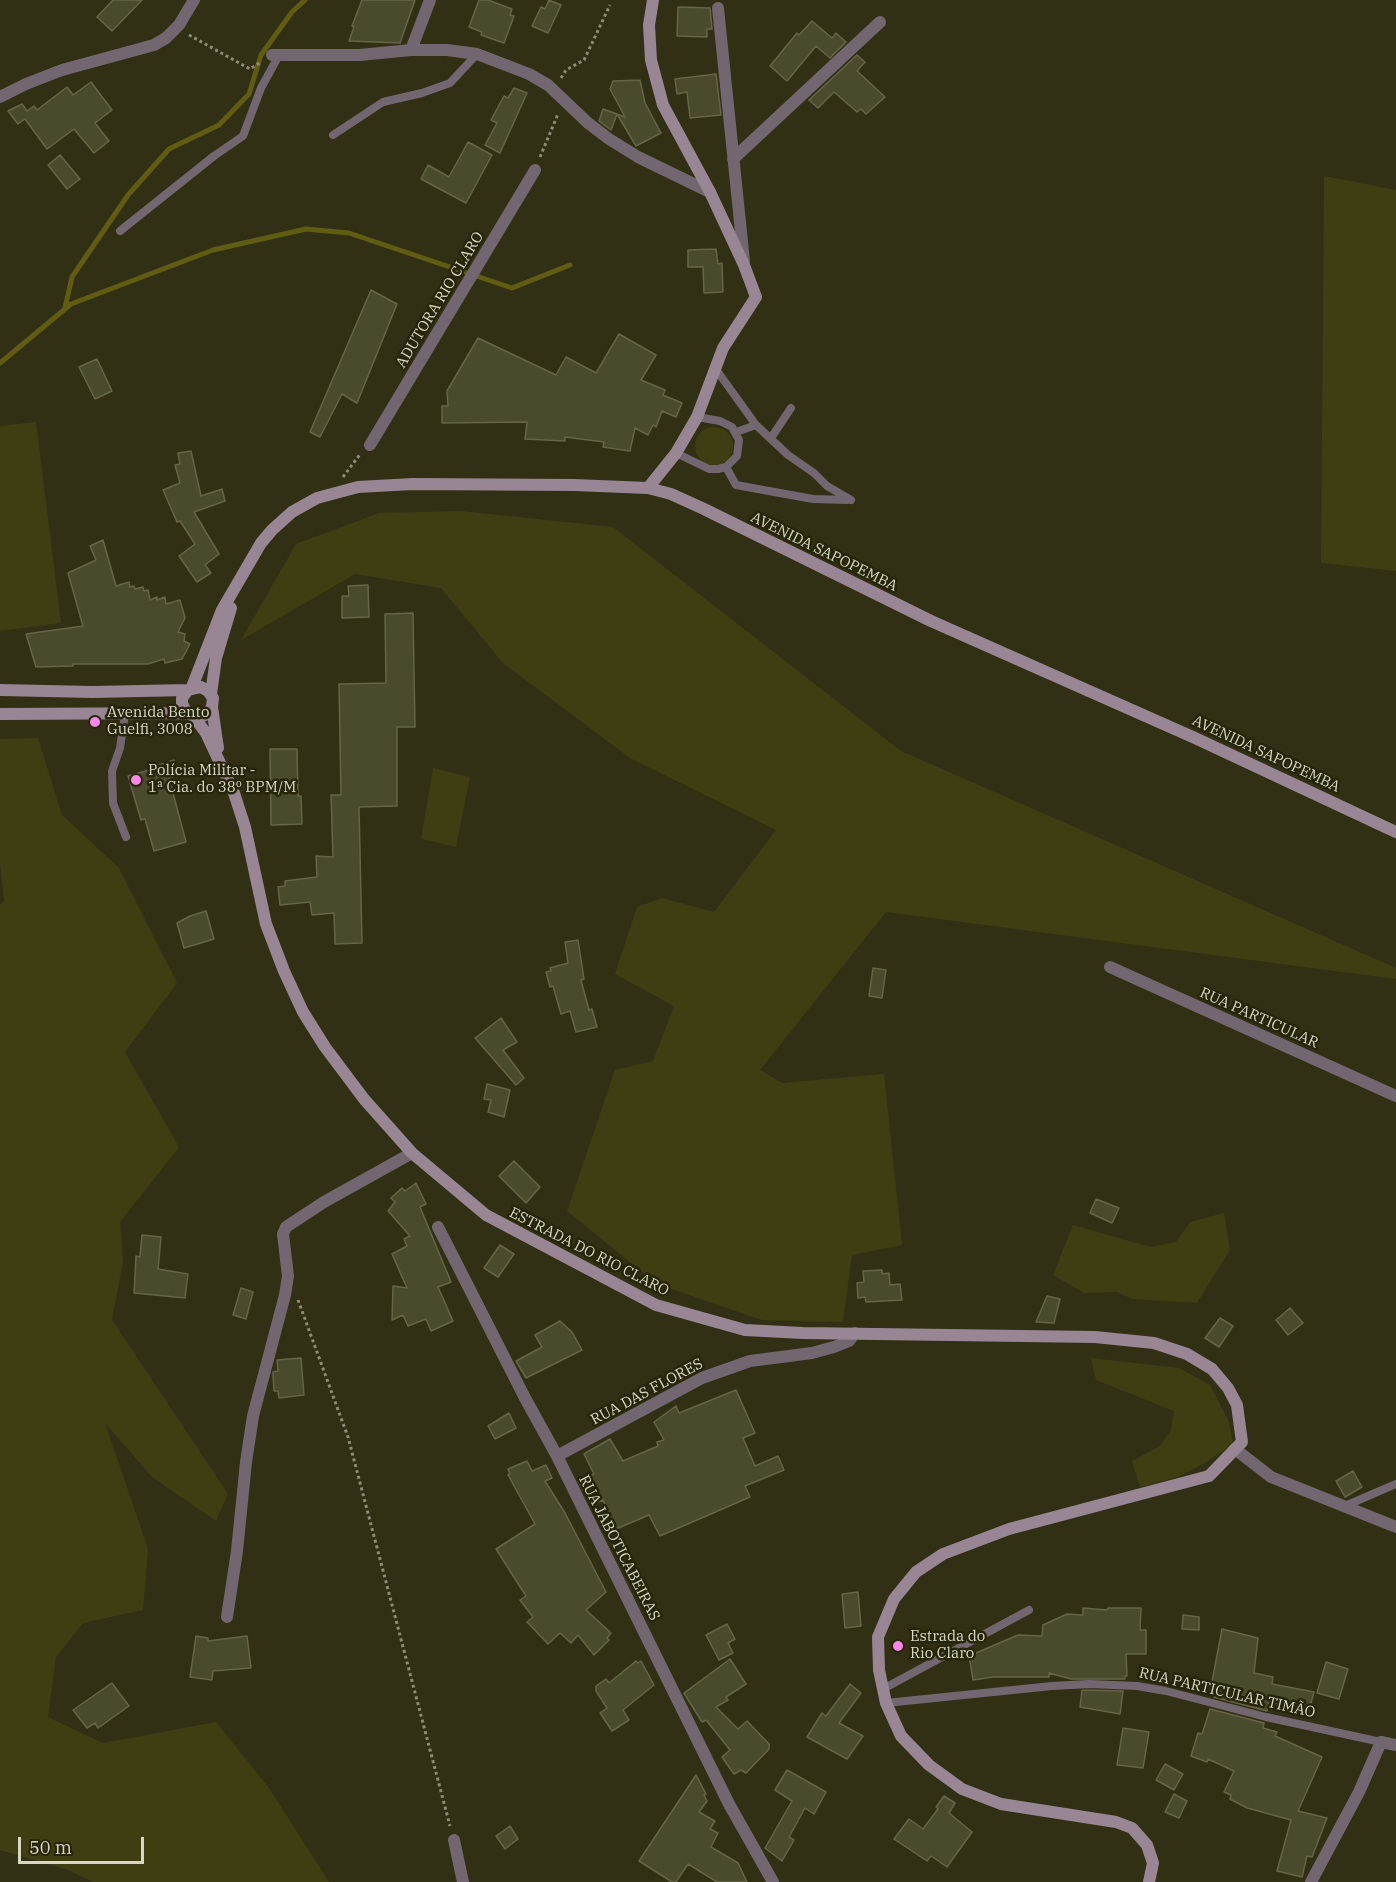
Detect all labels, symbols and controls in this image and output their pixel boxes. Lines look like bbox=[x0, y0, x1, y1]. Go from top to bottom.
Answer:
street label: ADUTORA RIO CLARO bbox=[392, 229, 488, 371]
street label: AVENIDA SAPOPEMBA bbox=[748, 509, 900, 595]
place label: Avenida Bento Guelfi, 3008 bbox=[107, 704, 209, 739]
street label: AVENIDA SAPOPEMBA bbox=[1189, 712, 1343, 796]
marker: Avenida Bento Guelfi, 3008 bbox=[88, 715, 102, 729]
place label: Polícia Militar - 1ª Cia. do 38º BPM/M bbox=[148, 762, 296, 797]
marker: Polícia Militar - 1ª Cia. do 38º BPM/M bbox=[129, 773, 143, 787]
street label: RUA PARTICULAR bbox=[1197, 984, 1321, 1052]
street label: ESTRADA DO RIO CLARO bbox=[506, 1204, 672, 1300]
street label: RUA DAS FLORES bbox=[588, 1355, 706, 1429]
street label: RUA JABOTICABEIRAS bbox=[574, 1472, 664, 1624]
place label: Estrada do Rio Claro bbox=[910, 1628, 985, 1663]
marker: Estrada do Rio Claro bbox=[891, 1639, 905, 1653]
street label: RUA PARTICULAR TIMÃO bbox=[1137, 1664, 1317, 1722]
scale bar bbox=[21, 1825, 147, 1863]
text: 50 m bbox=[29, 1836, 72, 1859]

